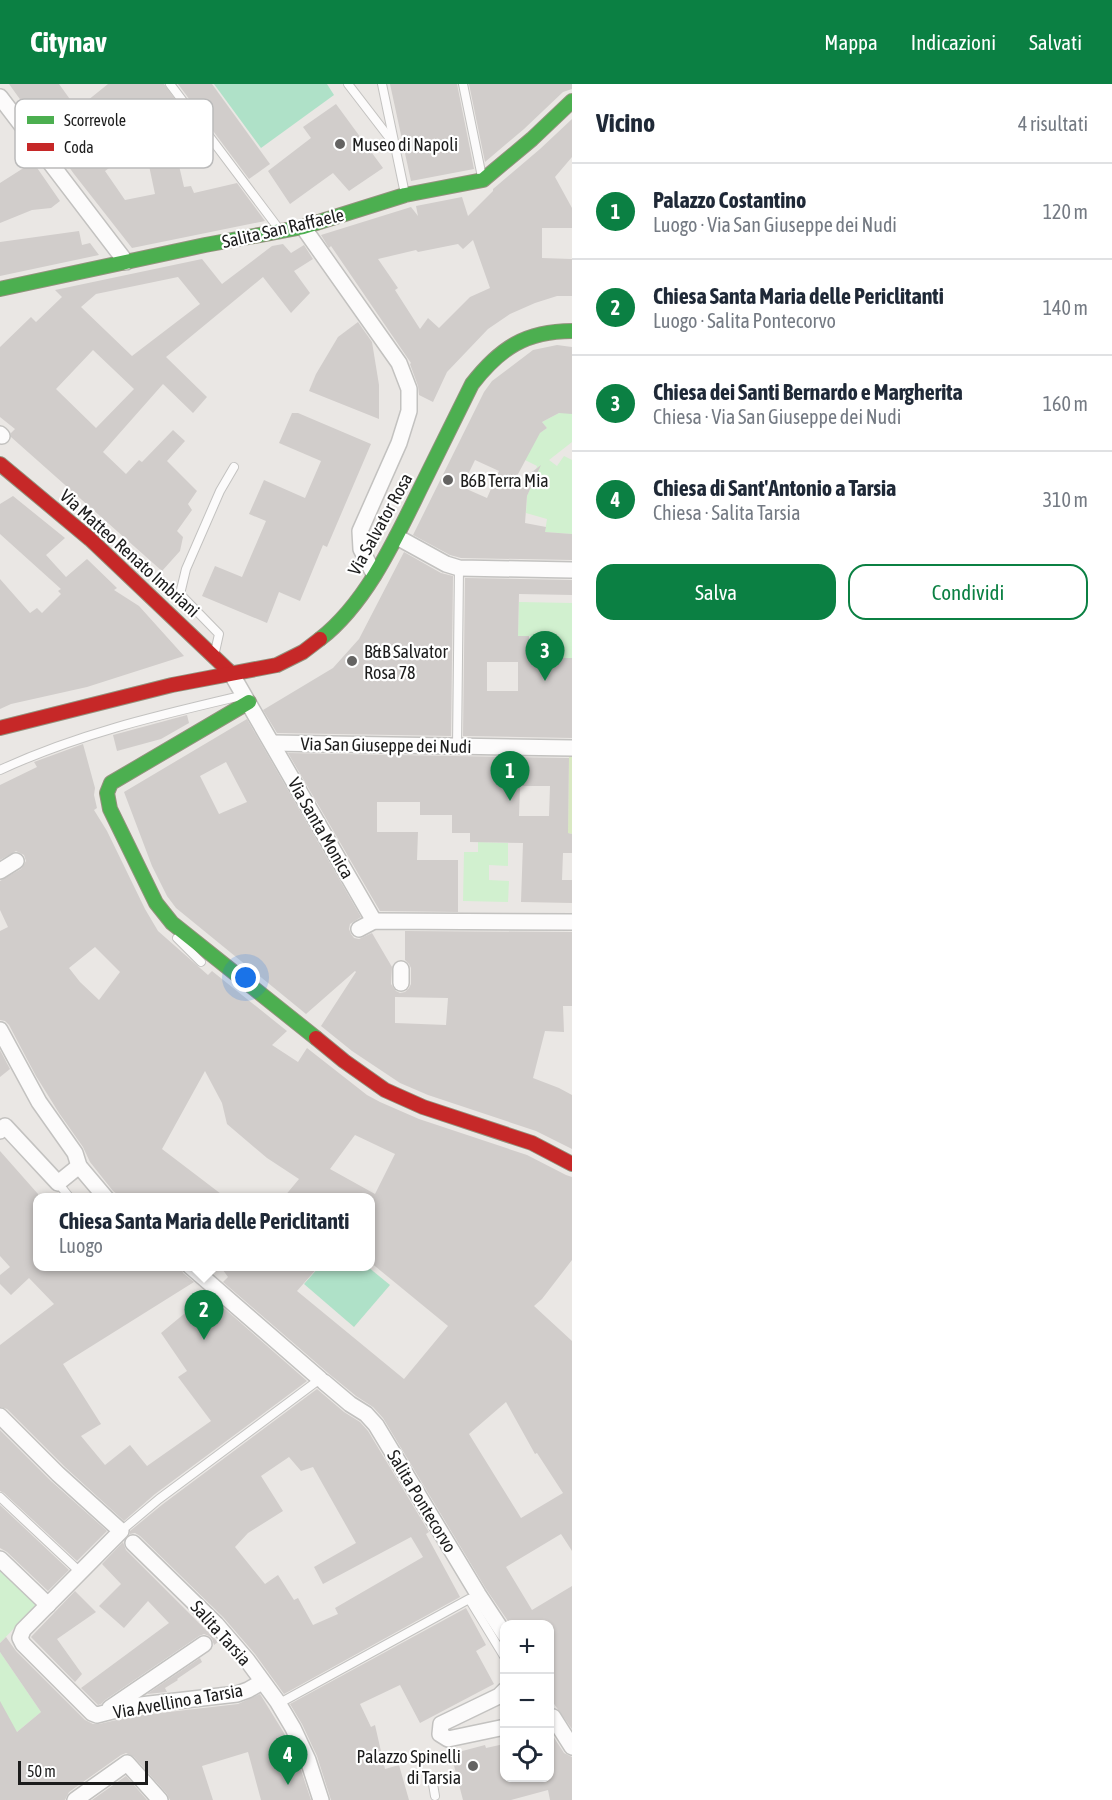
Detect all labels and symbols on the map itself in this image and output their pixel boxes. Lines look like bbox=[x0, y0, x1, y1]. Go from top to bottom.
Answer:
legend bbox=[15, 99, 213, 168]
text: Scorrevole bbox=[64, 111, 126, 129]
place label: Museo di Napoli bbox=[352, 134, 458, 155]
marker: Museo di Napoli bbox=[333, 137, 347, 151]
text: Coda bbox=[64, 138, 94, 156]
street label: Salita San Raffaele bbox=[220, 204, 346, 252]
street label: Via Salvator Rosa bbox=[343, 469, 417, 579]
place label: B6B Terra Mia bbox=[460, 470, 549, 491]
marker: B6B Terra Mia bbox=[441, 473, 455, 487]
street label: Via Matteo Renato Imbriani bbox=[56, 485, 204, 621]
pin: 3 bbox=[526, 632, 564, 681]
place label: B&B Salvator Rosa 78 bbox=[364, 641, 448, 683]
marker: B&B Salvator Rosa 78 bbox=[345, 654, 359, 668]
street label: Via San Giuseppe dei Nudi bbox=[300, 733, 472, 757]
pin: 1 bbox=[490, 752, 530, 801]
street label: Via Santa Monica bbox=[284, 774, 358, 882]
your location bbox=[231, 963, 260, 992]
pin: 2 bbox=[184, 1290, 224, 1340]
street label: Salita Pontecorvo bbox=[383, 1446, 461, 1556]
street label: Salita Tarsia bbox=[186, 1596, 256, 1670]
street label: Via Avellino a Tarsia bbox=[111, 1679, 245, 1723]
pin: 4 bbox=[268, 1736, 308, 1785]
place label: Palazzo Spinelli di Tarsia bbox=[357, 1746, 461, 1788]
scale bar bbox=[18, 1758, 148, 1786]
marker: Palazzo Spinelli di Tarsia bbox=[466, 1759, 480, 1773]

